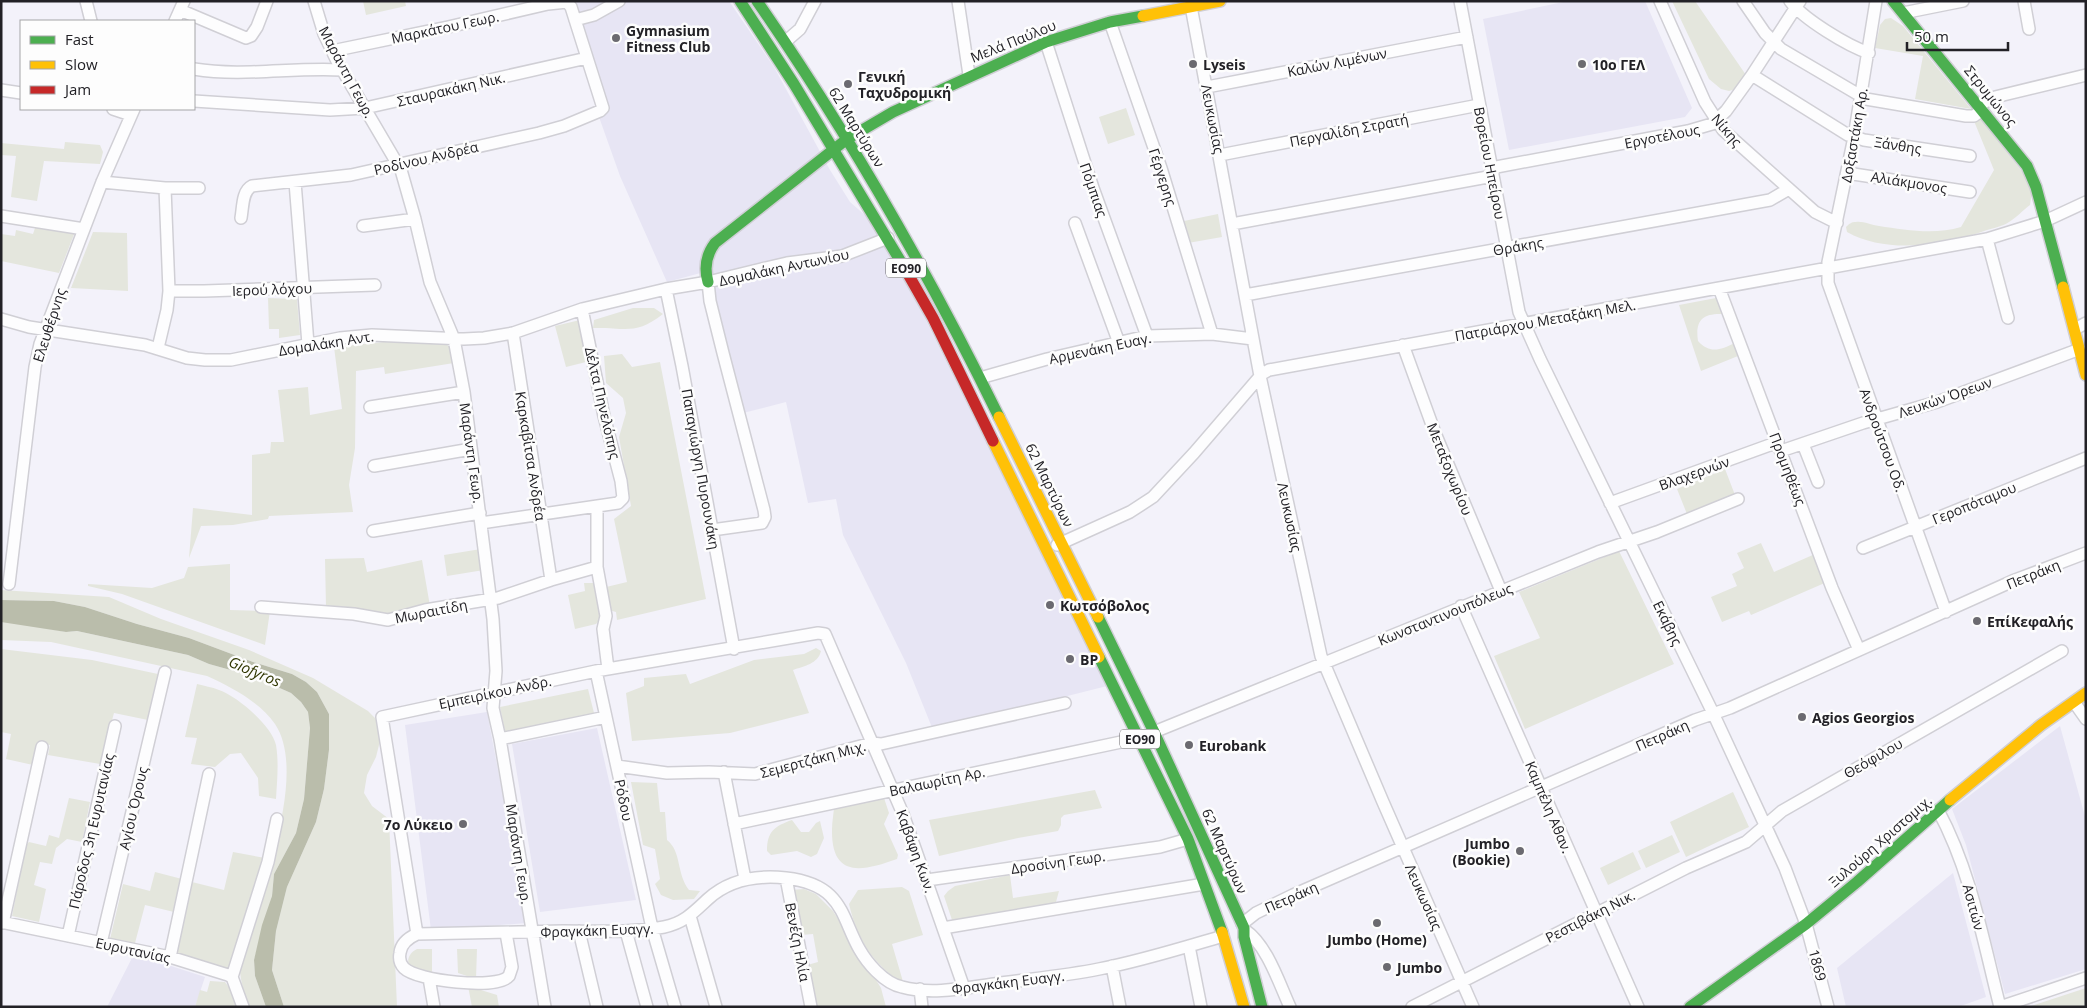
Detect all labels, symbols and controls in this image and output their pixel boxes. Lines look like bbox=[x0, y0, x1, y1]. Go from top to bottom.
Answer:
street label: Μαρκάτου Γεωρ. bbox=[389, 6, 501, 48]
street label: Μελά Παύλου bbox=[967, 15, 1059, 67]
legend bbox=[20, 20, 195, 110]
scale bar bbox=[1907, 20, 2008, 52]
place label: Gymnasium Fitness Club bbox=[626, 21, 710, 56]
street label: Μαράντη Γεωρ. bbox=[315, 23, 379, 121]
text: 50 m bbox=[1914, 26, 1949, 46]
text: Fast bbox=[65, 29, 94, 49]
marker: Gymnasium Fitness Club bbox=[610, 32, 622, 44]
street label: Καλών Λιμένων bbox=[1286, 43, 1388, 81]
text: Slow bbox=[65, 54, 98, 74]
place label: Lyseis bbox=[1203, 55, 1245, 74]
place label: 10ο ΓΕΛ bbox=[1592, 55, 1646, 74]
marker: Lyseis bbox=[1187, 58, 1199, 70]
marker: 10ο ΓΕΛ bbox=[1576, 58, 1588, 70]
street label: Στρυμώνος bbox=[1960, 61, 2022, 131]
street label: Σταυρακάκη Νικ. bbox=[395, 67, 507, 111]
place label: Γενική Ταχυδρομική bbox=[858, 67, 951, 102]
marker: Γενική Ταχυδρομική bbox=[842, 78, 854, 90]
text: Jam bbox=[63, 79, 91, 99]
street label: 62 Μαρτύρων bbox=[825, 83, 889, 171]
street label: Λευκωσίας bbox=[1197, 83, 1229, 156]
street label: Δοξαστάκη Αρ. bbox=[1836, 86, 1872, 184]
street label: Βορείου Ηπείρου bbox=[1470, 105, 1510, 221]
street label: Περγαλίδη Στρατή bbox=[1288, 109, 1410, 151]
street label: Νίκης bbox=[1707, 109, 1747, 151]
street label: Εργοτέλους bbox=[1623, 119, 1701, 153]
street label: Ξάνθης bbox=[1873, 132, 1923, 158]
street label: Ροδίνου Ανδρέα bbox=[372, 137, 481, 179]
street label: Γέργερης bbox=[1145, 146, 1181, 209]
street label: Πόμπιας bbox=[1076, 160, 1112, 220]
street label: Αλιάκμονος bbox=[1870, 167, 1949, 197]
street label: Θράκης bbox=[1491, 232, 1545, 260]
street label: Δομαλάκη Αντωνίου bbox=[717, 244, 851, 290]
road number: ΕΟ90 bbox=[886, 258, 926, 278]
street label: Ιερού λόχου bbox=[232, 278, 312, 300]
street label: Ελευθέρνης bbox=[28, 285, 70, 364]
street label: Πατριάρχου Μεταξάκη Μελ. bbox=[1453, 295, 1637, 345]
street label: Δομαλάκη Αντ. bbox=[277, 326, 375, 360]
street label: Αρμενάκη Ευαγ. bbox=[1047, 328, 1153, 368]
street label: Δέλτα Πηνελόπης bbox=[581, 345, 625, 461]
street label: Λευκών Όρεων bbox=[1896, 372, 1994, 422]
street label: Ανδρούτσου Οδ. bbox=[1855, 386, 1911, 494]
street label: Παπαγιώργη Πυρουνάκη bbox=[677, 387, 725, 551]
street label: Καρκαβίτσα Ανδρέα bbox=[511, 390, 551, 523]
street label: Μαράντη Γεωρ. bbox=[456, 401, 488, 505]
street label: Μεταξοχωρίου bbox=[1423, 420, 1477, 518]
street label: Προμηθέως bbox=[1765, 430, 1811, 508]
street label: 62 Μαρτύρων bbox=[1021, 440, 1079, 530]
street label: Βλαχερνών bbox=[1656, 451, 1732, 495]
street label: Γεροπόταμου bbox=[1929, 477, 2019, 529]
street label: Λευκωσίας bbox=[1273, 481, 1307, 554]
street label: Πετράκη bbox=[2003, 555, 2063, 593]
street label: Κωνσταντινουπόλεως bbox=[1375, 578, 1515, 650]
street label: Μωραιτίδη bbox=[393, 595, 469, 627]
place label: Κωτσόβολος bbox=[1060, 596, 1149, 615]
street label: Εκάβης bbox=[1649, 597, 1687, 649]
marker: Κωτσόβολος bbox=[1044, 599, 1056, 611]
place label: ΕπίΚεφαλής bbox=[1987, 612, 2073, 631]
marker: ΕπίΚεφαλής bbox=[1971, 615, 1983, 627]
place label: BP bbox=[1080, 650, 1098, 669]
water label: Giofyros bbox=[226, 651, 285, 691]
marker: BP bbox=[1064, 653, 1076, 665]
street label: Εμπειρίκου Ανδρ. bbox=[437, 671, 553, 713]
place label: Agios Georgios bbox=[1812, 708, 1914, 727]
marker: Agios Georgios bbox=[1796, 711, 1808, 723]
street label: Πετράκη bbox=[1632, 715, 1692, 755]
road number: ΕΟ90 bbox=[1120, 730, 1160, 749]
street label: Θεόφιλου bbox=[1840, 733, 1906, 783]
street label: Σεμερτζάκη Μιχ. bbox=[758, 736, 868, 782]
place label: Eurobank bbox=[1199, 736, 1267, 755]
marker: Eurobank bbox=[1183, 739, 1195, 751]
street label: Πάροδος 3η Ευρυτανίας bbox=[64, 751, 118, 911]
street label: Καμπέλη Αθαν. bbox=[1521, 758, 1577, 856]
street label: Βαλαωρίτη Αρ. bbox=[887, 762, 987, 800]
street label: Αγίου Όρους bbox=[114, 764, 152, 852]
street label: Ρόδου bbox=[610, 777, 638, 823]
street label: Ξυλούρη Χριστομιχ. bbox=[1824, 791, 1936, 891]
street label: Μαράντη Γεωρ. bbox=[502, 802, 536, 906]
street label: 62 Μαρτύρων bbox=[1198, 805, 1252, 897]
street label: Καβάφη Κων. bbox=[892, 807, 940, 895]
place label: 7o Λύκειο bbox=[384, 815, 453, 834]
marker: 7o Λύκειο bbox=[457, 818, 469, 830]
place label: Jumbo (Bookie) bbox=[1453, 834, 1510, 869]
marker: Jumbo (Bookie) bbox=[1514, 845, 1526, 857]
street label: Δροσίνη Γεωρ. bbox=[1010, 846, 1106, 878]
street label: Λευκωσίας bbox=[1401, 861, 1447, 933]
street label: Πετράκη bbox=[1261, 877, 1321, 917]
street label: Ασιτών bbox=[1959, 882, 1989, 932]
street label: Ρεστιβάκη Νικ. bbox=[1542, 885, 1638, 947]
street label: Βενέζη Ηλία bbox=[781, 901, 815, 984]
marker: Jumbo (Home) bbox=[1371, 917, 1383, 929]
street label: Φραγκάκη Ευαγγ. bbox=[540, 919, 654, 941]
place label: Jumbo (Home) bbox=[1325, 930, 1427, 949]
street label: Ευρυτανίας bbox=[94, 933, 172, 967]
street label: 1869 bbox=[1805, 947, 1831, 983]
place label: Jumbo bbox=[1395, 958, 1442, 977]
marker: Jumbo bbox=[1381, 961, 1393, 973]
street label: Φραγκάκη Ευαγγ. bbox=[950, 966, 1066, 998]

